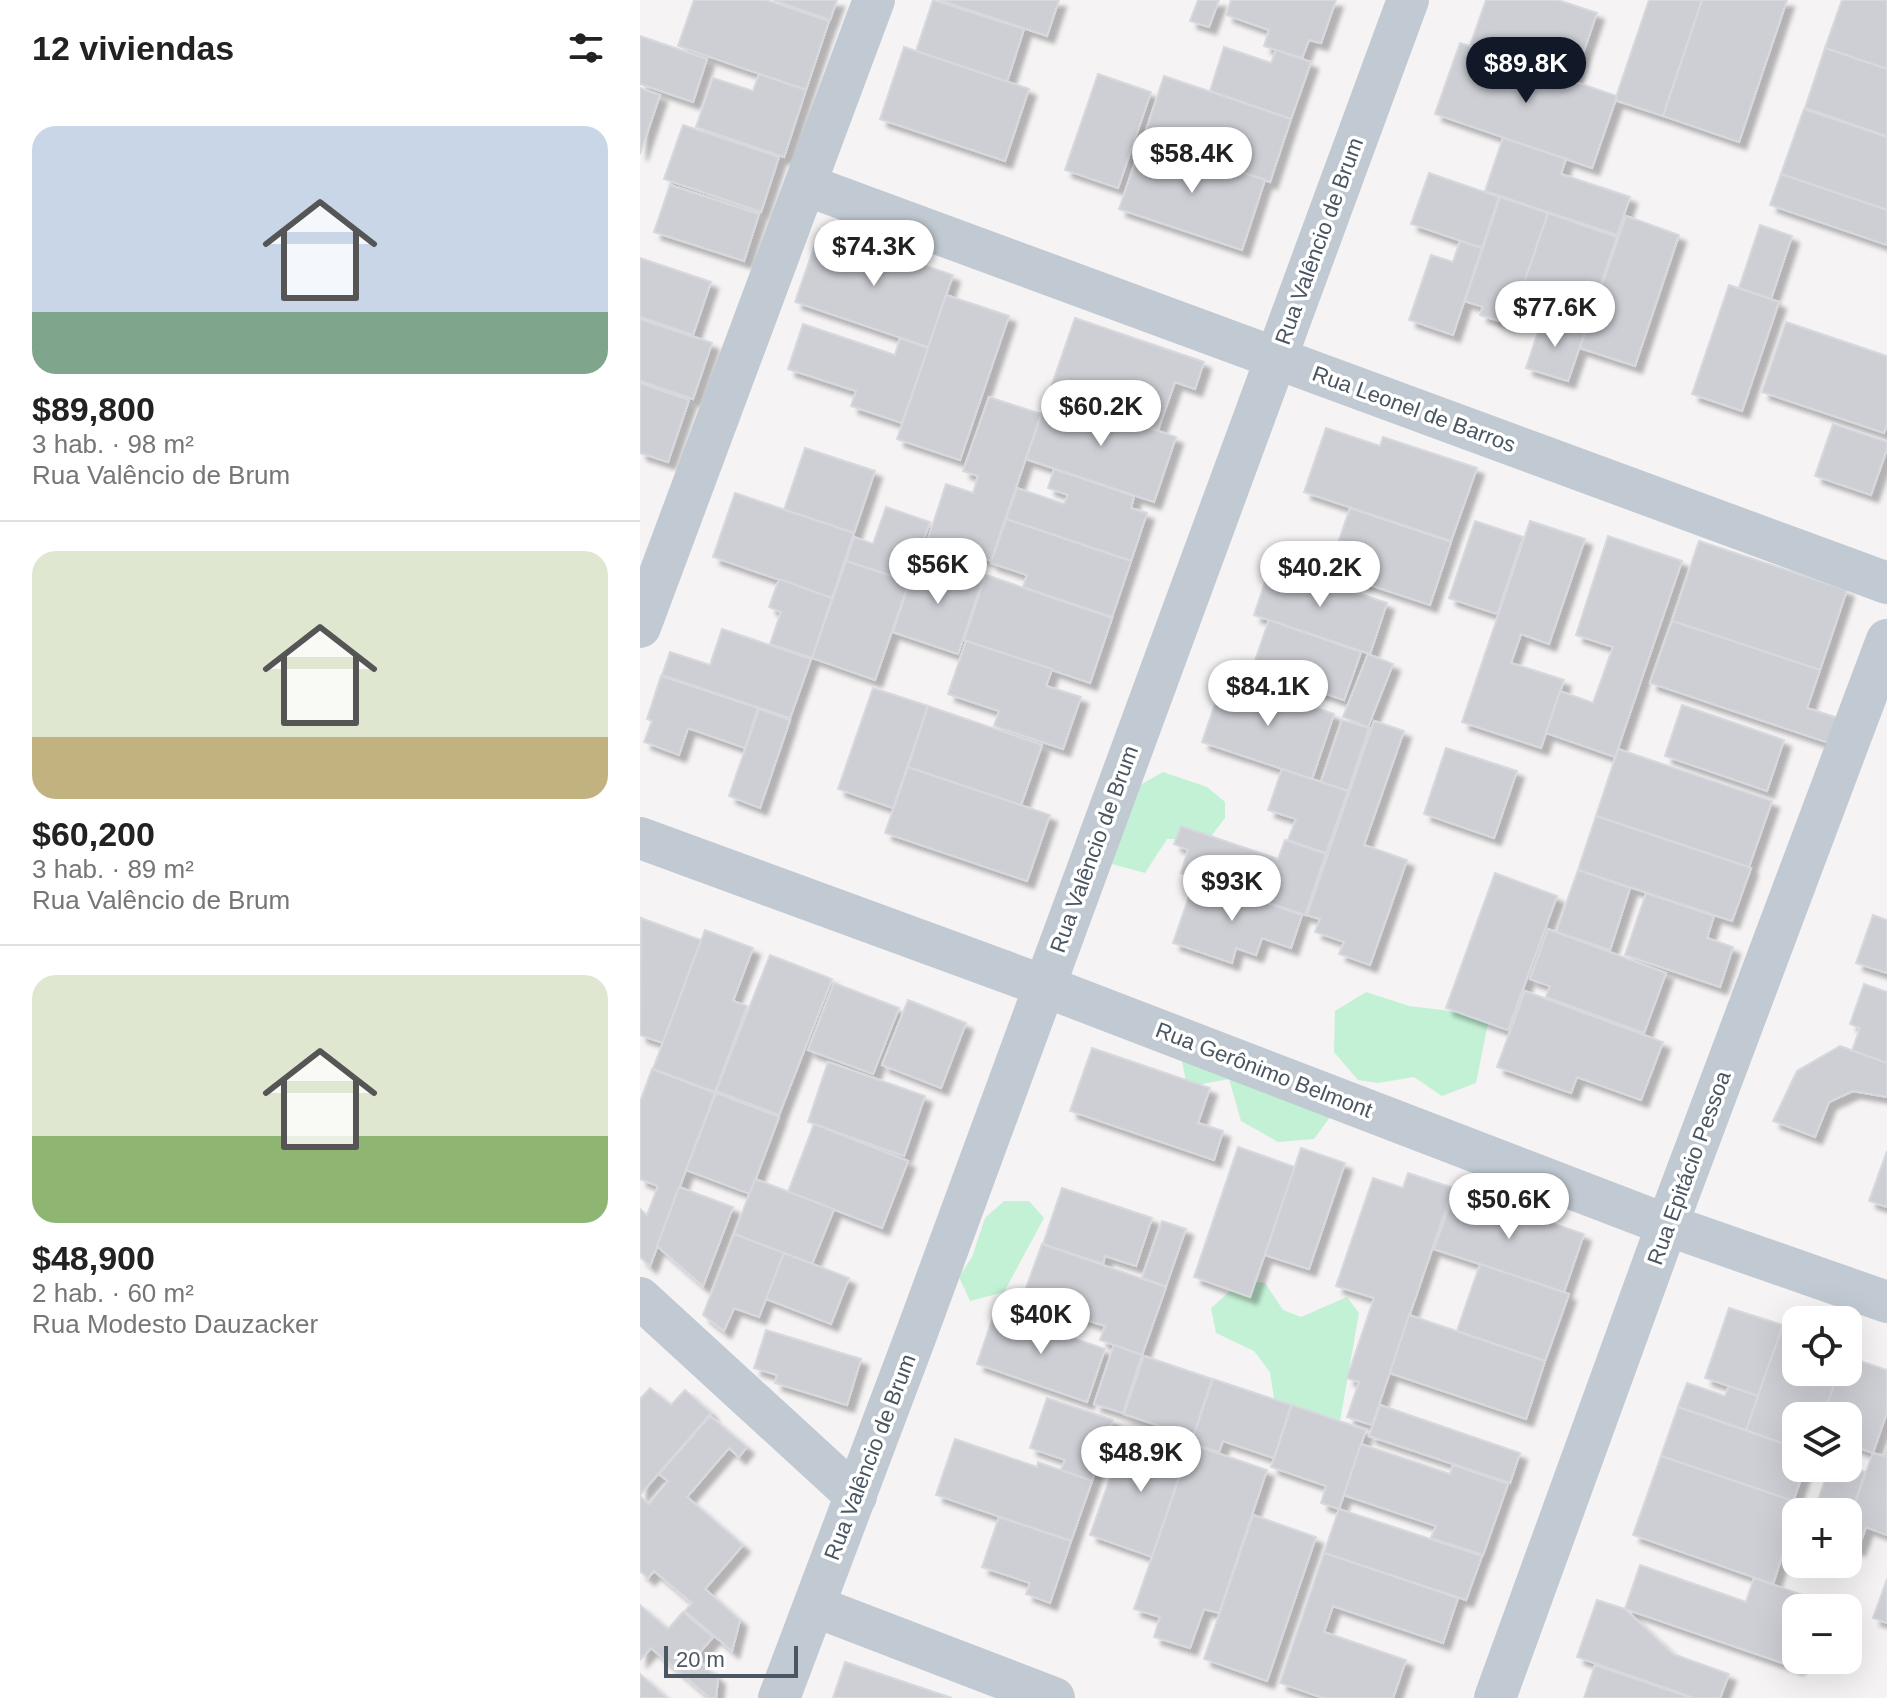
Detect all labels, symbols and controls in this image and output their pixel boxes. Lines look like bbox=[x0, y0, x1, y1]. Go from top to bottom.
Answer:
icon: filters bbox=[564, 26, 608, 70]
text: 12 viviendas bbox=[32, 29, 234, 67]
pin: $89.8K bbox=[1461, 37, 1591, 105]
text: $89.8K bbox=[1484, 48, 1568, 78]
pin: $58.4K bbox=[1127, 127, 1257, 195]
street label: Rua Valêncio de Brum bbox=[1270, 134, 1368, 348]
text: $58.4K bbox=[1150, 138, 1234, 168]
icon: home bbox=[248, 178, 392, 322]
pin: $74.3K bbox=[809, 220, 939, 288]
text: $74.3K bbox=[832, 231, 916, 261]
pin: $77.6K bbox=[1490, 281, 1620, 349]
text: $77.6K bbox=[1513, 292, 1597, 322]
street label: Rua Leonel de Barros bbox=[1309, 361, 1519, 457]
pin: $60.2K bbox=[1036, 380, 1166, 448]
text: $89,800 bbox=[32, 390, 155, 428]
text: $60.2K bbox=[1059, 391, 1143, 421]
text: 3 hab. · 98 m² bbox=[32, 429, 194, 459]
text: Rua Valêncio de Brum bbox=[32, 460, 290, 490]
pin: $56K bbox=[891, 538, 985, 606]
pin: $40.2K bbox=[1255, 541, 1385, 609]
text: $56K bbox=[907, 549, 969, 579]
text: $40.2K bbox=[1278, 552, 1362, 582]
icon: home bbox=[248, 603, 392, 747]
pin: $84.1K bbox=[1203, 660, 1333, 728]
text: $84.1K bbox=[1226, 671, 1310, 701]
street label: Rua Valêncio de Brum bbox=[1045, 742, 1143, 956]
text: $60,200 bbox=[32, 815, 155, 853]
text: 3 hab. · 89 m² bbox=[32, 854, 194, 884]
pin: $93K bbox=[1185, 855, 1279, 923]
text: $93K bbox=[1201, 866, 1263, 896]
text: Rua Valêncio de Brum bbox=[32, 885, 290, 915]
street label: Rua Gerônimo Belmont bbox=[1152, 1017, 1376, 1123]
icon: home bbox=[248, 1027, 392, 1171]
street label: Rua Epitácio Pessoa bbox=[1642, 1067, 1736, 1268]
pin: $50.6K bbox=[1444, 1173, 1574, 1241]
text: $50.6K bbox=[1467, 1184, 1551, 1214]
text: $48,900 bbox=[32, 1239, 155, 1277]
text: 2 hab. · 60 m² bbox=[32, 1278, 194, 1308]
pin: $40K bbox=[994, 1288, 1088, 1356]
text: $40K bbox=[1010, 1299, 1072, 1329]
map controls bbox=[1782, 1306, 1862, 1674]
button: locate bbox=[1782, 1306, 1862, 1386]
text: Rua Modesto Dauzacker bbox=[32, 1309, 318, 1339]
street label: Rua Valêncio de Brum bbox=[819, 1351, 921, 1563]
button: layers bbox=[1782, 1402, 1862, 1482]
pin: $48.9K bbox=[1076, 1426, 1206, 1494]
text: $48.9K bbox=[1099, 1437, 1183, 1467]
button: + bbox=[1782, 1498, 1862, 1578]
button: − bbox=[1782, 1594, 1862, 1674]
scale bar bbox=[664, 1642, 798, 1678]
text: 20 m bbox=[676, 1647, 725, 1672]

